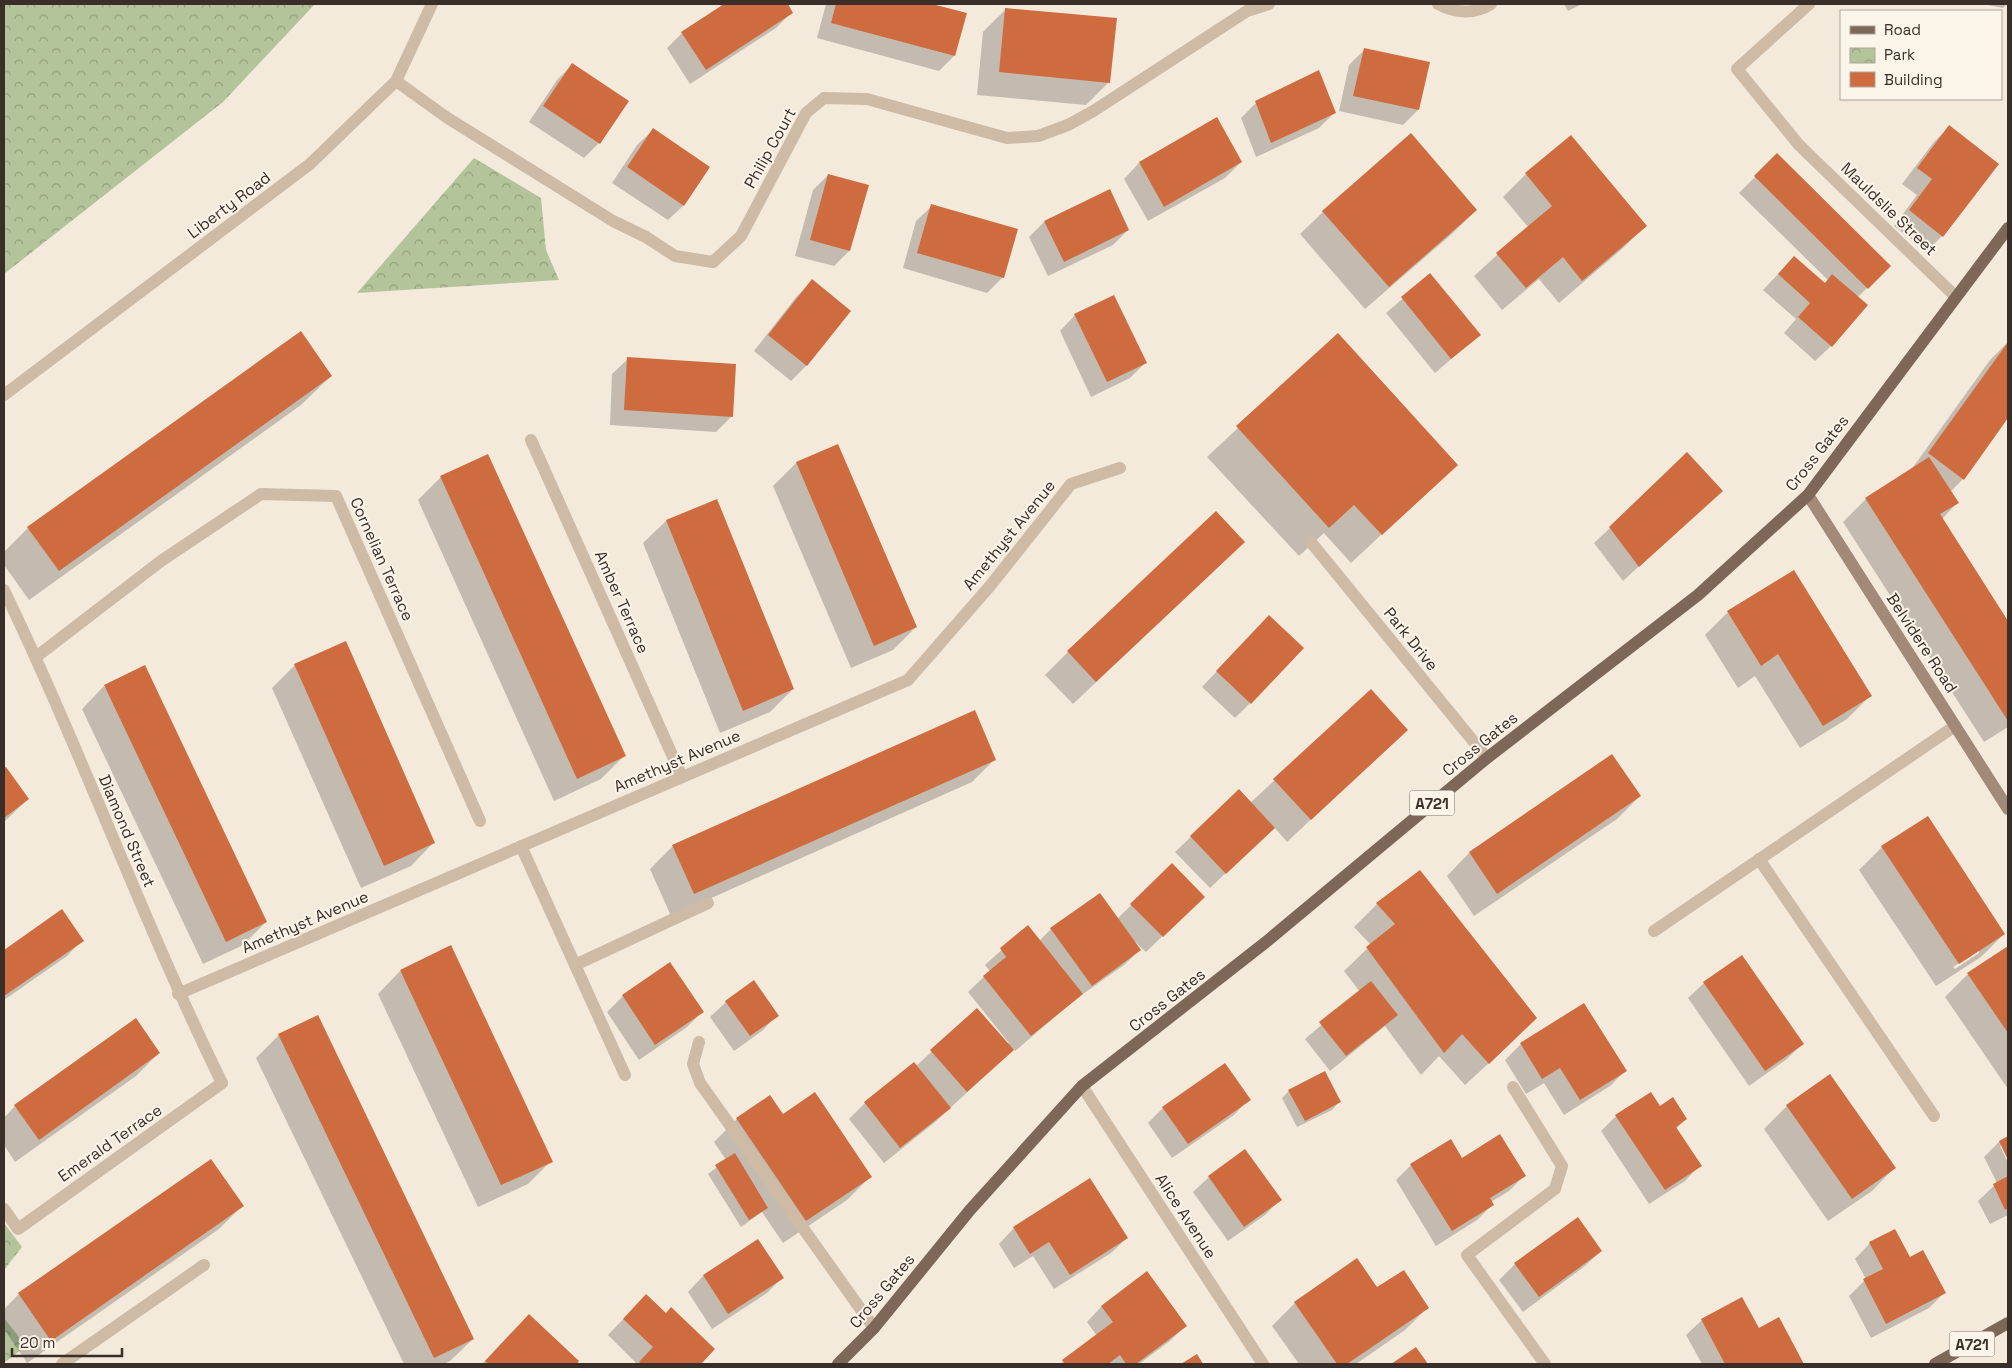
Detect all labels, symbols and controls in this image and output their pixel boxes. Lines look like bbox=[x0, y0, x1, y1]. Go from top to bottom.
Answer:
legend bbox=[1840, 10, 2002, 100]
text: Road bbox=[1884, 20, 1921, 39]
text: Park bbox=[1884, 45, 1915, 64]
text: Building bbox=[1884, 70, 1943, 89]
street label: Philip Court bbox=[739, 104, 801, 192]
street label: Mauldslie Street bbox=[1837, 158, 1941, 260]
street label: Liberty Road bbox=[183, 167, 275, 243]
street label: Cross Gates bbox=[1781, 411, 1853, 495]
street label: Amethyst Avenue bbox=[958, 476, 1060, 594]
street label: Cornelian Terrace bbox=[345, 494, 419, 624]
street label: Amber Terrace bbox=[590, 547, 654, 657]
street label: Belvidere Road bbox=[1882, 589, 1962, 697]
street label: Park Drive bbox=[1379, 603, 1443, 675]
street label: Cross Gates bbox=[1438, 707, 1522, 781]
street label: Amethyst Avenue bbox=[610, 725, 744, 797]
street label: Diamond Street bbox=[94, 771, 160, 891]
road number: A721 bbox=[1410, 790, 1454, 816]
street label: Amethyst Avenue bbox=[238, 886, 372, 958]
street label: Cross Gates bbox=[1125, 964, 1209, 1036]
street label: Emerald Terrace bbox=[54, 1099, 166, 1187]
street label: Alice Avenue bbox=[1151, 1169, 1221, 1263]
street label: Cross Gates bbox=[845, 1249, 919, 1333]
scale bar bbox=[12, 1326, 122, 1358]
road number: A721 bbox=[1950, 1332, 1994, 1356]
text: 20 m bbox=[20, 1333, 55, 1352]

